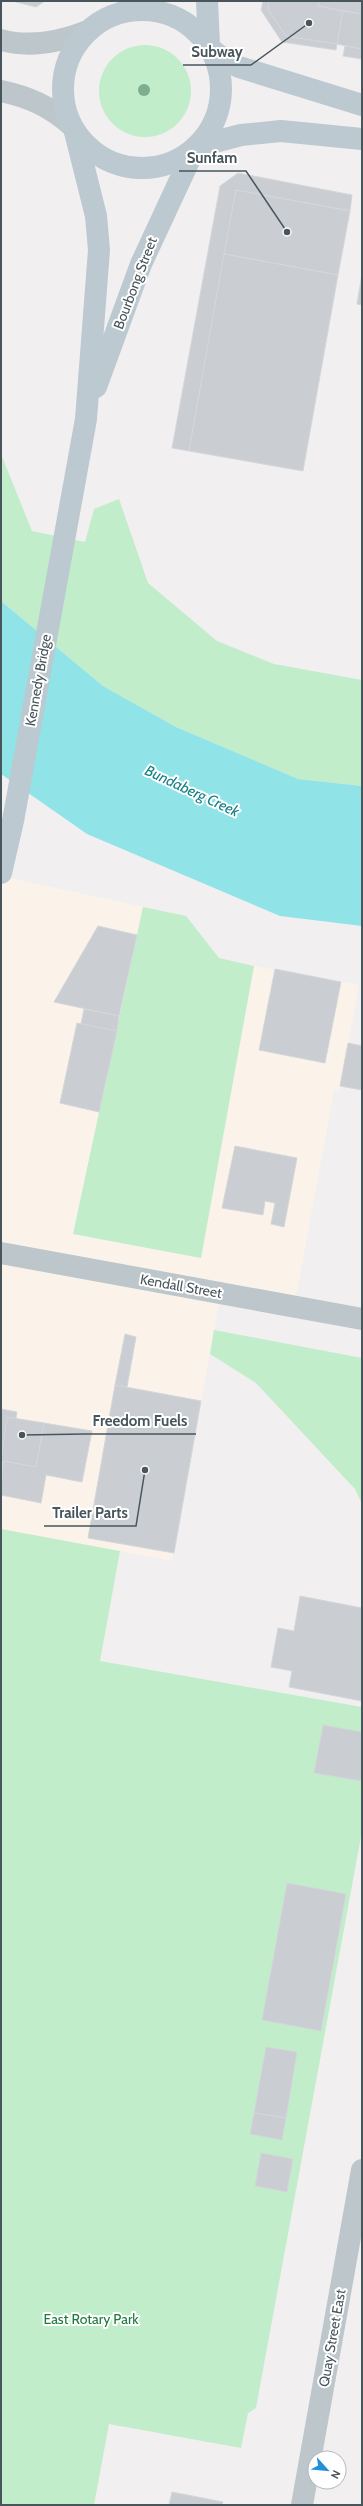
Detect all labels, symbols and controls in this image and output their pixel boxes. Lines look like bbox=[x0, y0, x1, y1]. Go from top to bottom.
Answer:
callout: Subway bbox=[183, 38, 251, 65]
text: Subway bbox=[191, 43, 244, 61]
callout: Sunfam bbox=[179, 144, 246, 171]
text: Sunfam bbox=[187, 149, 237, 167]
street label: Bourbong Street bbox=[109, 234, 161, 332]
street label: Kennedy Bridge bbox=[21, 633, 55, 727]
water label: Bundaberg Creek bbox=[142, 761, 242, 821]
street label: Kendall Street bbox=[139, 1270, 224, 1302]
callout: Freedom Fuels bbox=[85, 1407, 196, 1434]
text: Freedom Fuels bbox=[93, 1412, 187, 1430]
callout: Trailer Parts bbox=[44, 1499, 136, 1526]
text: Trailer Parts bbox=[52, 1504, 128, 1522]
street label: Quay Street East bbox=[315, 2287, 349, 2388]
park label: East Rotary Park bbox=[43, 2310, 139, 2328]
north arrow bbox=[307, 2450, 347, 2490]
text: N bbox=[328, 2468, 344, 2481]

